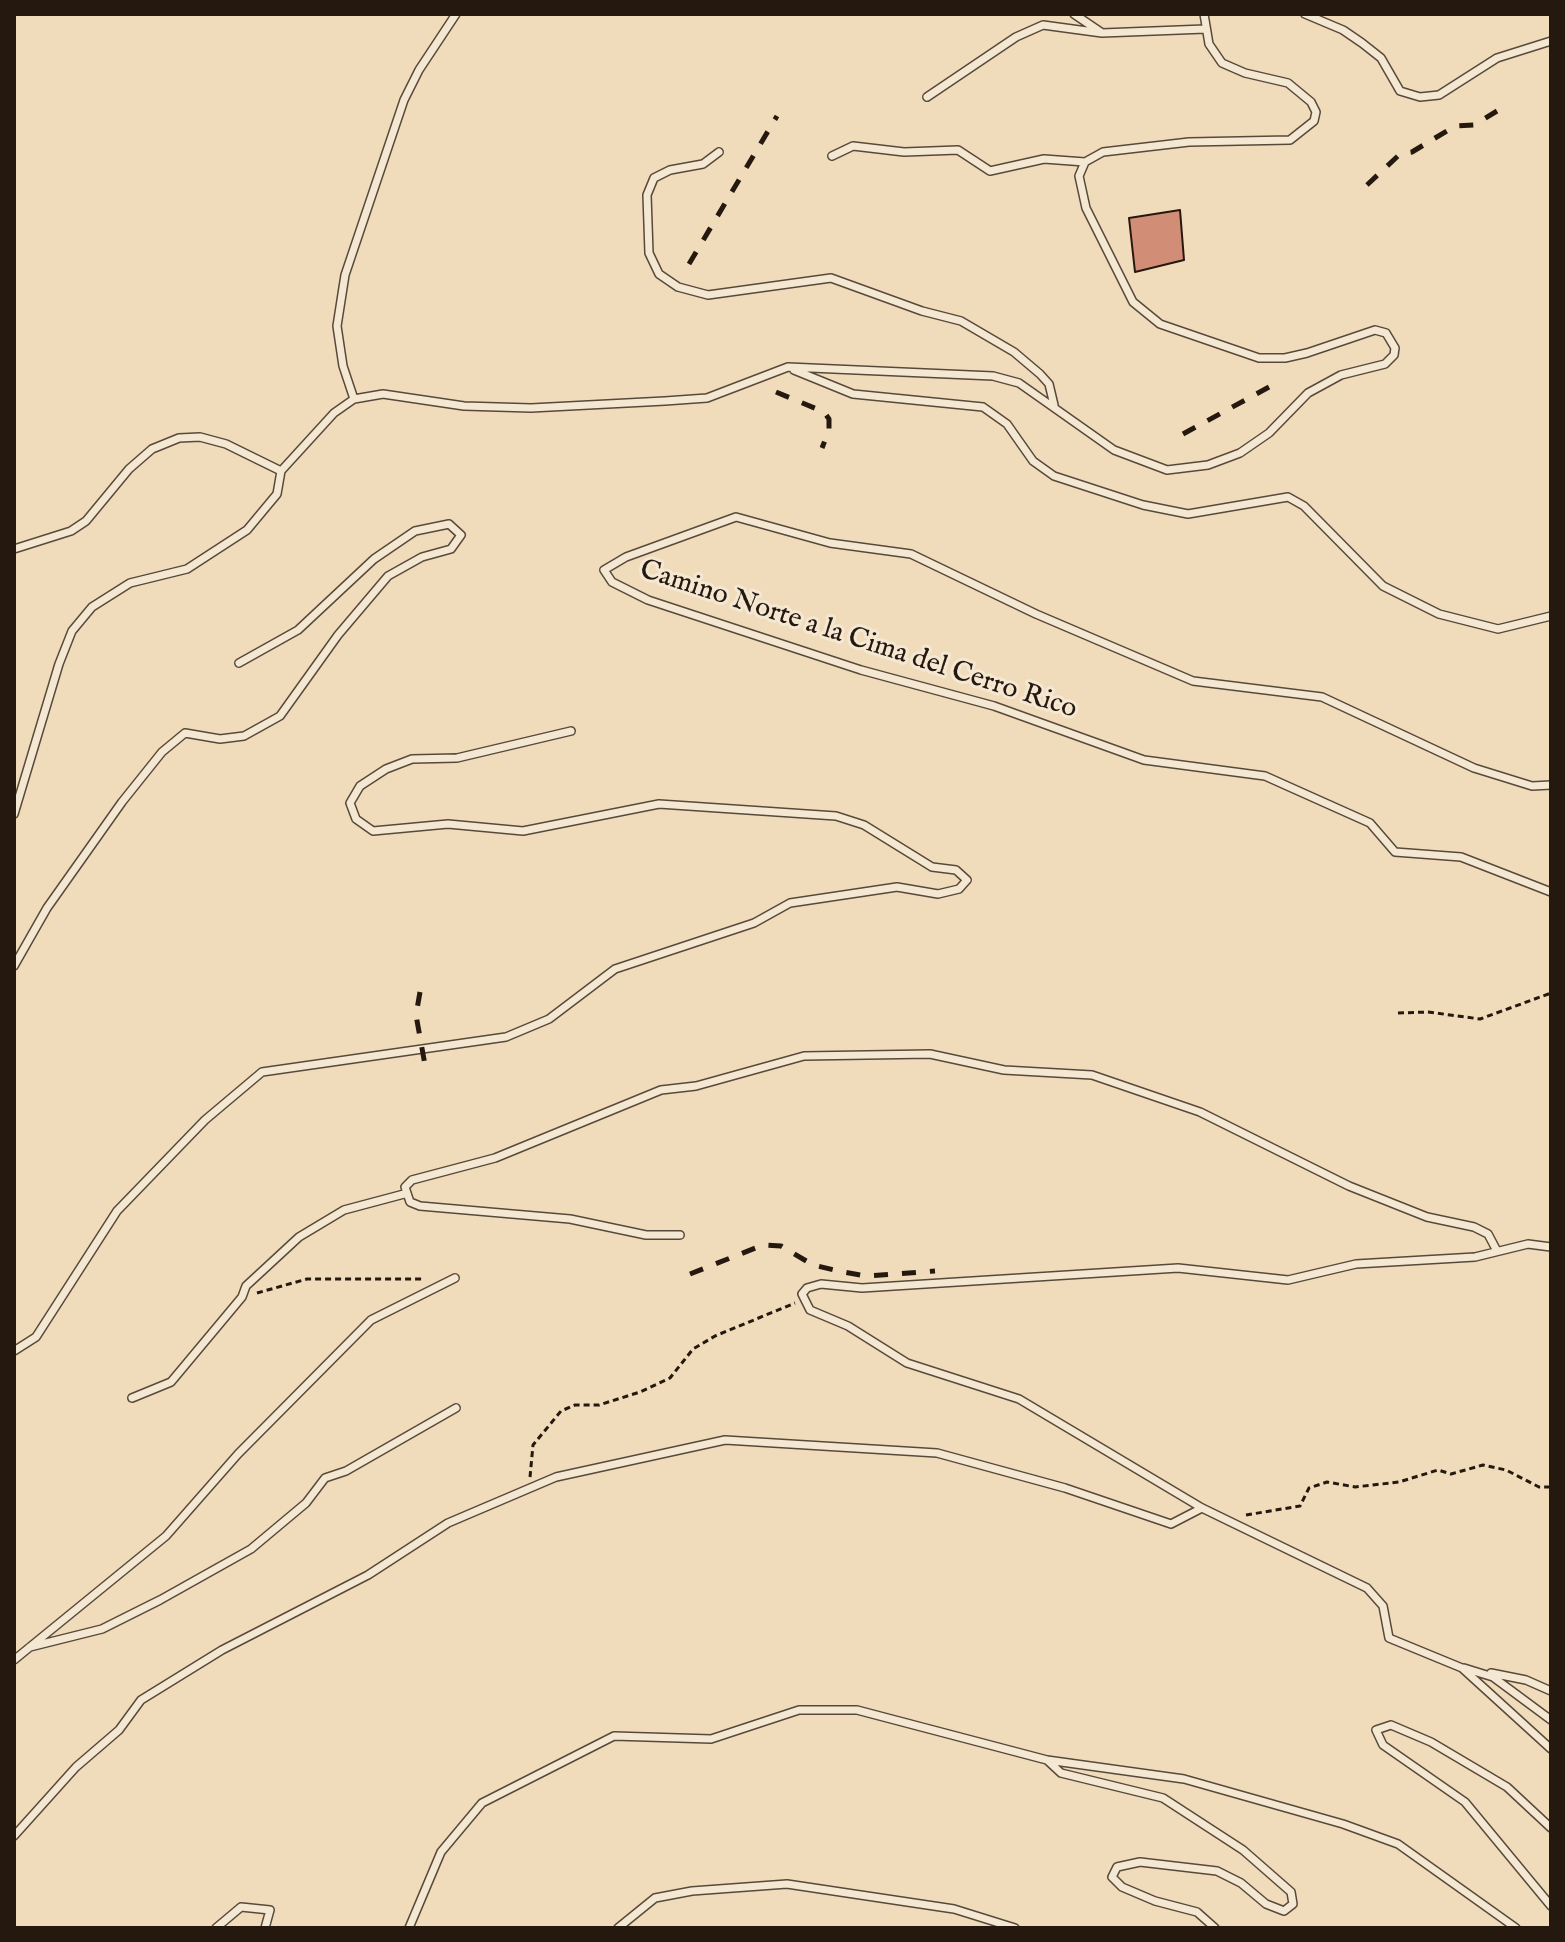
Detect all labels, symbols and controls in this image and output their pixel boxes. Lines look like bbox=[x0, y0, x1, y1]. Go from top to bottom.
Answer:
street label: Camino Norte a la Cima del Cerro Rico bbox=[635, 554, 1081, 728]

